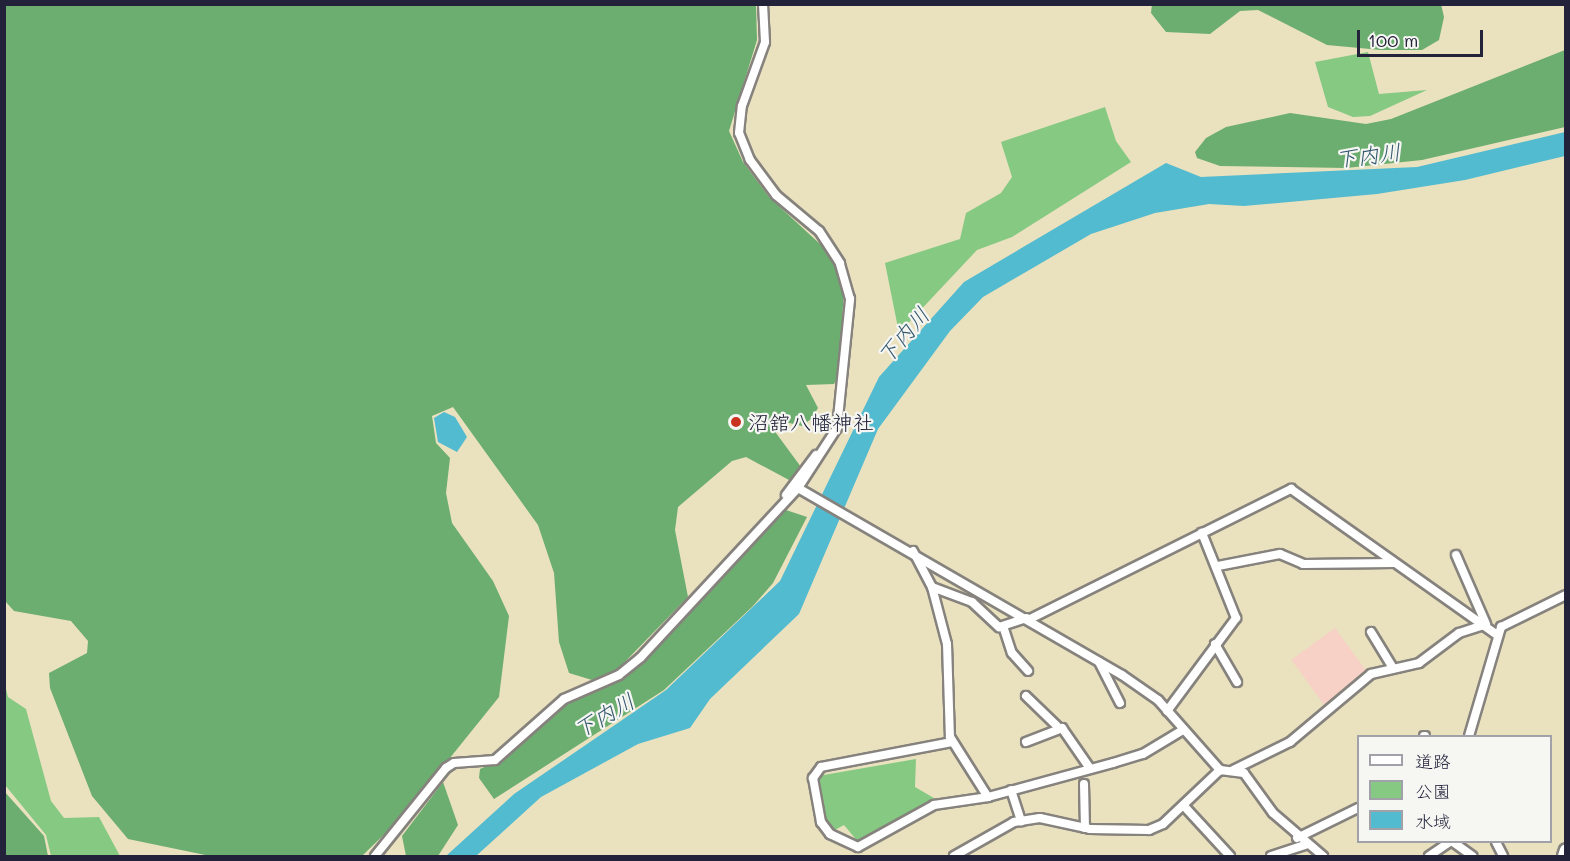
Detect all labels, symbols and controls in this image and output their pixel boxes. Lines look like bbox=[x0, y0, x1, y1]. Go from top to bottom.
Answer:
scale bar bbox=[1360, 18, 1486, 56]
text: 100 m bbox=[1368, 28, 1418, 52]
water label: 下内川 bbox=[1334, 138, 1402, 172]
water label: 下内川 bbox=[871, 301, 935, 369]
place label: 沼舘八幡神社 bbox=[748, 409, 874, 435]
marker: 沼舘八幡神社 bbox=[729, 415, 743, 429]
water label: 下内川 bbox=[569, 687, 639, 743]
legend bbox=[1357, 735, 1552, 843]
text: 道路 bbox=[1415, 749, 1451, 773]
text: 公園 bbox=[1415, 779, 1451, 803]
text: 水域 bbox=[1415, 809, 1451, 833]

